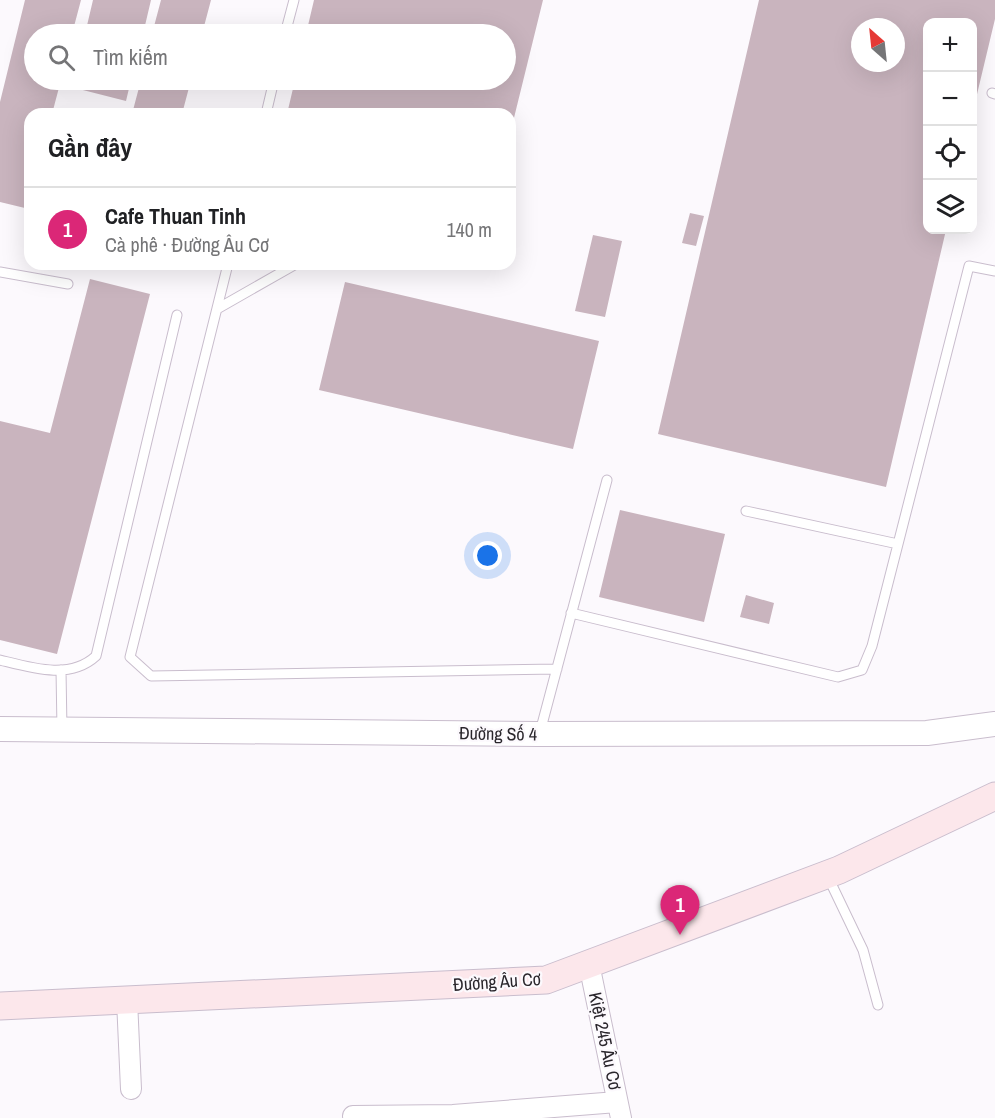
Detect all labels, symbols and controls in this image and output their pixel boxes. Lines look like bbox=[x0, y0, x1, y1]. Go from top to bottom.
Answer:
north arrow bbox=[851, 18, 905, 72]
map controls bbox=[923, 18, 977, 234]
button: + bbox=[923, 18, 977, 72]
search box bbox=[24, 24, 516, 90]
icon: search bbox=[45, 41, 78, 74]
text: Tìm kiếm bbox=[93, 42, 168, 72]
button: − bbox=[923, 72, 977, 126]
button: locate bbox=[923, 126, 977, 180]
text: Gần đây bbox=[48, 130, 132, 165]
button: layers bbox=[923, 180, 977, 234]
text: Cafe Thuan Tinh bbox=[105, 201, 246, 231]
text: 1 bbox=[63, 216, 72, 243]
text: 140 m bbox=[446, 216, 492, 243]
text: Cà phê · Đường Âu Cơ bbox=[105, 231, 269, 258]
your location bbox=[473, 541, 502, 570]
street label: Đường Số 4 bbox=[459, 720, 537, 747]
pin: 1 bbox=[660, 886, 700, 935]
street label: Đường Âu Cơ bbox=[452, 966, 542, 997]
street label: Kiệt 245 Âu Cơ bbox=[583, 990, 628, 1092]

